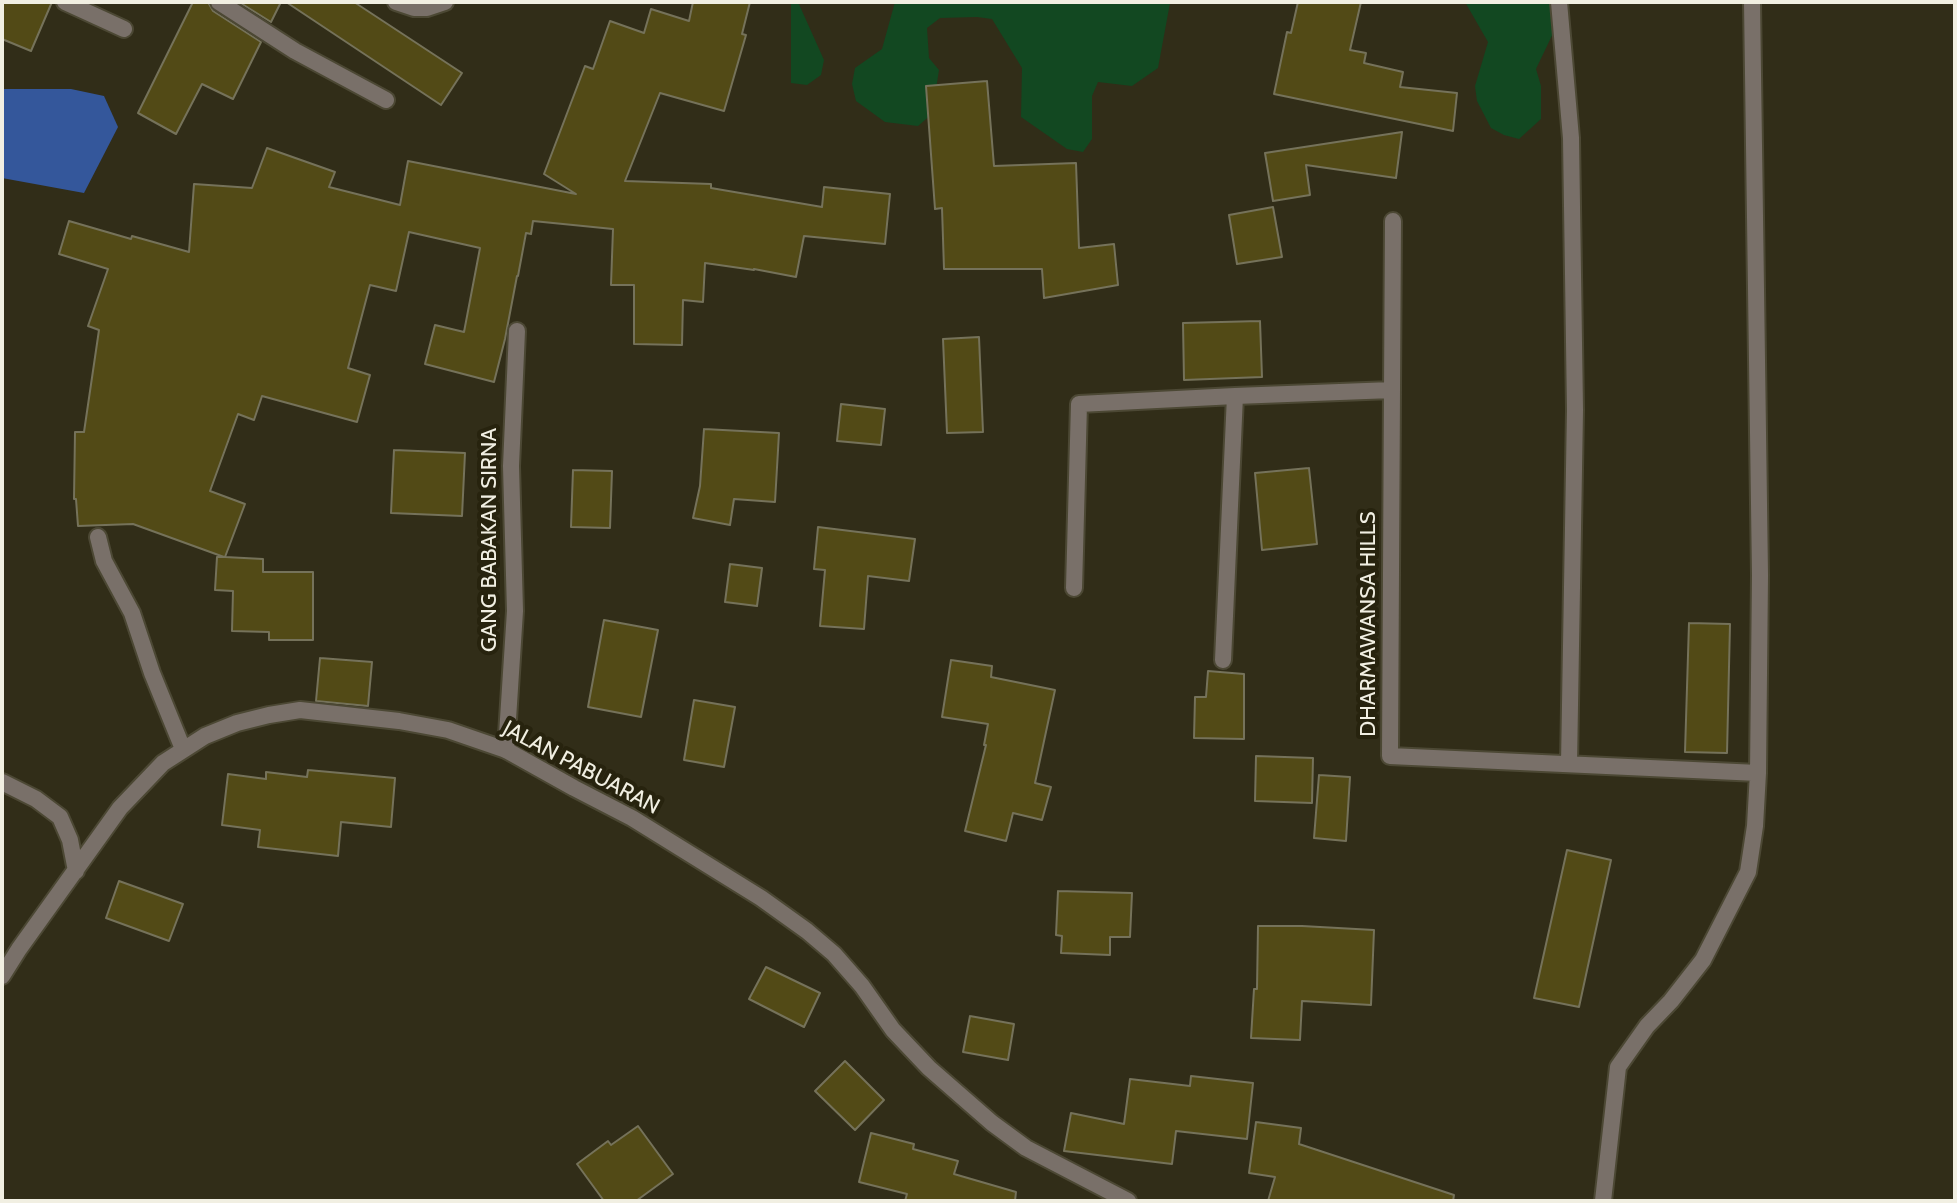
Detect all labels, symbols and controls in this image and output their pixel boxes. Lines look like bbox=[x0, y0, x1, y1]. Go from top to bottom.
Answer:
street label: GANG BABAKAN SIRNA bbox=[477, 428, 503, 652]
street label: DHARMAWANSA HILLS bbox=[1356, 511, 1382, 737]
street label: JALAN PABUARAN bbox=[498, 716, 664, 820]

